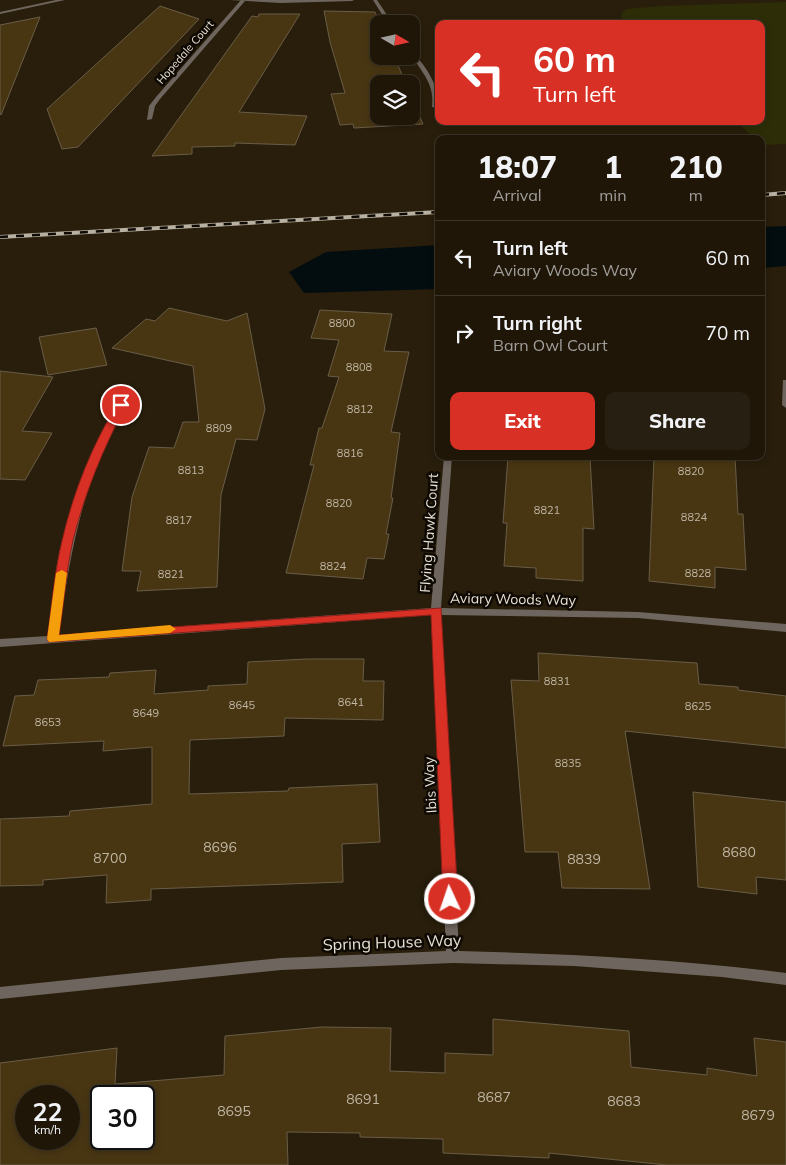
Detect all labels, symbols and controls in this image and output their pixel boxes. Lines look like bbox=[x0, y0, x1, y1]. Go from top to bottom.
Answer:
north arrow bbox=[370, 15, 420, 65]
map controls bbox=[370, 15, 420, 125]
street label: Hopedale Court bbox=[154, 17, 217, 87]
text: 60 m bbox=[533, 37, 616, 81]
icon: left bbox=[450, 40, 515, 105]
button: layers bbox=[370, 75, 420, 125]
text: Turn left bbox=[533, 80, 616, 108]
text: 18:07 bbox=[477, 148, 557, 186]
text: 1 bbox=[604, 148, 622, 186]
text: 210 bbox=[669, 148, 723, 186]
text: Arrival bbox=[493, 185, 542, 205]
text: min bbox=[599, 185, 627, 205]
text: m bbox=[689, 185, 703, 205]
text: Turn left bbox=[493, 236, 568, 260]
icon: left bbox=[450, 244, 478, 272]
text: 60 m bbox=[706, 246, 750, 270]
text: Aviary Woods Way bbox=[493, 260, 637, 280]
text: Turn right bbox=[493, 311, 582, 335]
house number: 8800 bbox=[329, 316, 356, 330]
icon: right bbox=[450, 319, 478, 347]
text: 70 m bbox=[706, 321, 750, 345]
text: Barn Owl Court bbox=[493, 335, 608, 355]
house number: 8808 bbox=[346, 360, 373, 374]
pin bbox=[100, 384, 142, 426]
icon: arrive bbox=[107, 391, 135, 419]
button: Exit bbox=[450, 392, 595, 450]
button: Share bbox=[605, 392, 750, 450]
house number: 8812 bbox=[347, 402, 374, 416]
house number: 8809 bbox=[206, 421, 232, 435]
house number: 8816 bbox=[337, 446, 364, 460]
house number: 8813 bbox=[178, 463, 204, 477]
house number: 8820 bbox=[678, 464, 705, 478]
street label: Flying Hawk Court bbox=[416, 472, 442, 593]
house number: 8820 bbox=[326, 496, 353, 510]
house number: 8821 bbox=[534, 503, 560, 517]
house number: 8824 bbox=[681, 510, 708, 524]
house number: 8817 bbox=[166, 513, 192, 527]
house number: 8824 bbox=[320, 559, 347, 573]
house number: 8828 bbox=[685, 566, 712, 580]
house number: 8821 bbox=[158, 567, 184, 581]
street label: Aviary Woods Way bbox=[450, 589, 577, 609]
house number: 8831 bbox=[544, 674, 570, 688]
house number: 8641 bbox=[338, 695, 364, 709]
house number: 8645 bbox=[229, 698, 256, 712]
house number: 8625 bbox=[685, 699, 712, 713]
house number: 8649 bbox=[133, 706, 159, 720]
house number: 8653 bbox=[35, 715, 61, 729]
street label: Ibis Way bbox=[420, 756, 440, 814]
house number: 8835 bbox=[555, 756, 582, 770]
house number: 8696 bbox=[203, 838, 237, 856]
house number: 8680 bbox=[722, 843, 756, 861]
house number: 8700 bbox=[93, 849, 127, 867]
house number: 8839 bbox=[567, 850, 601, 868]
position arrow bbox=[423, 872, 475, 924]
street label: Spring House Way bbox=[322, 930, 462, 954]
speed limit sign: 30 bbox=[90, 1085, 155, 1150]
house number: 8687 bbox=[477, 1088, 511, 1106]
house number: 8691 bbox=[346, 1090, 380, 1108]
house number: 8683 bbox=[607, 1092, 641, 1110]
text: 22 bbox=[32, 1096, 63, 1127]
house number: 8695 bbox=[217, 1102, 251, 1120]
house number: 8679 bbox=[741, 1106, 775, 1124]
text: km/h bbox=[34, 1122, 61, 1137]

